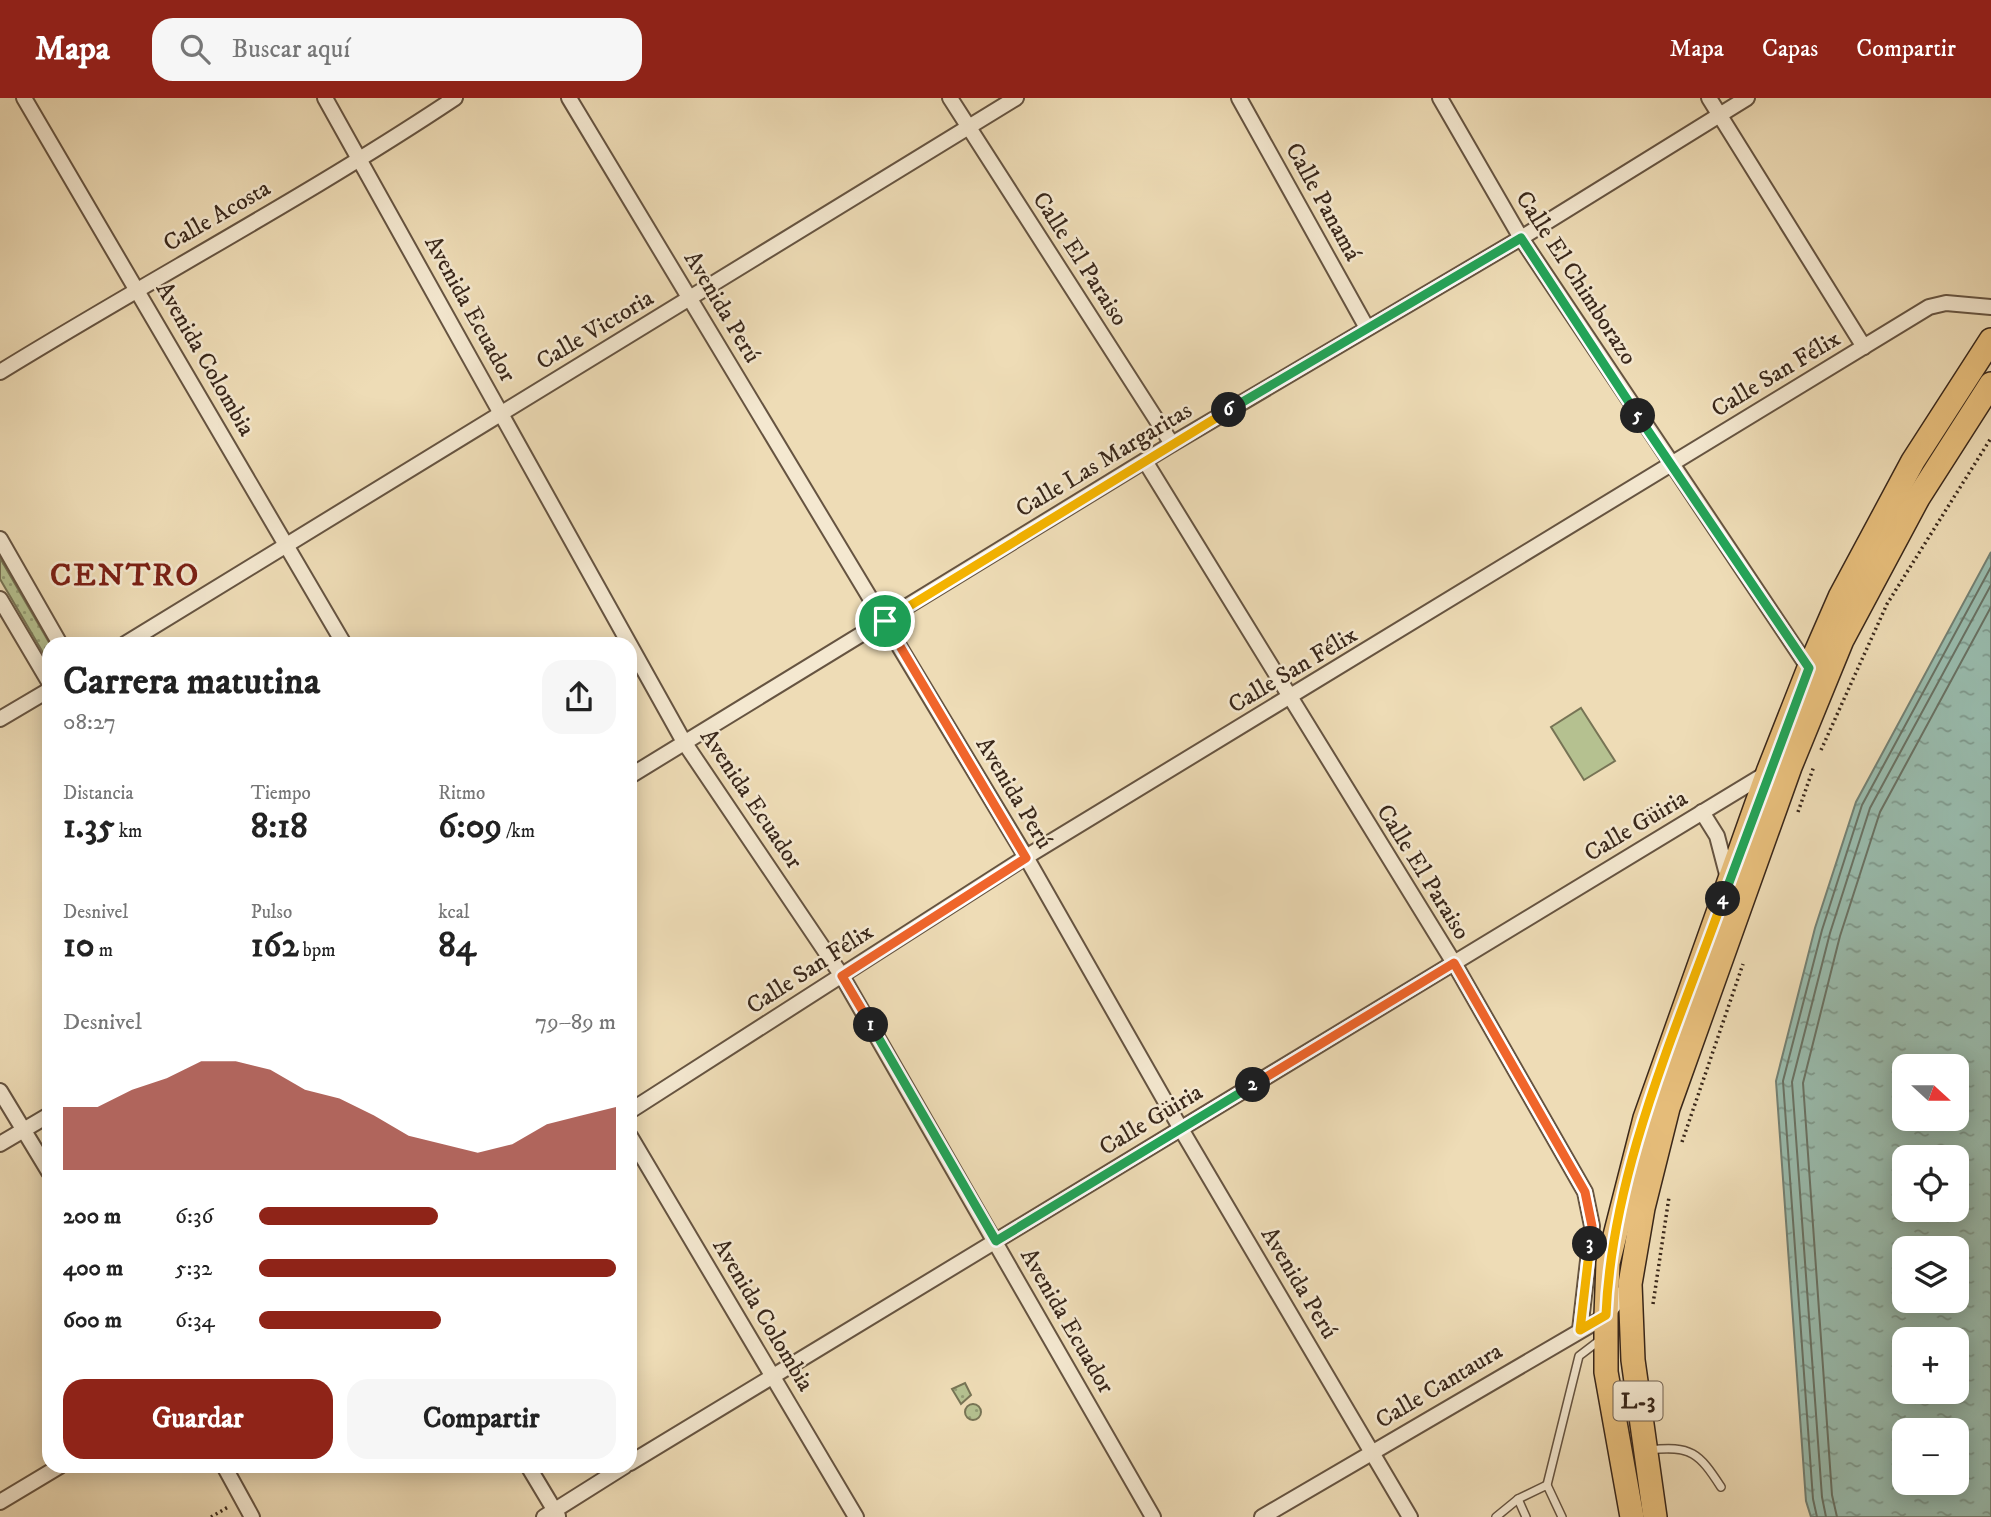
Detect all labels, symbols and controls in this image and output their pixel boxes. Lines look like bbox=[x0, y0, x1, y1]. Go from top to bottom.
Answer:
search box bbox=[152, 18, 642, 81]
text: Mapa bbox=[35, 29, 110, 70]
icon: search bbox=[176, 30, 214, 68]
text: Buscar aquí bbox=[232, 33, 350, 66]
text: Mapa bbox=[1670, 34, 1724, 64]
text: Capas bbox=[1762, 34, 1818, 64]
text: Compartir bbox=[1856, 34, 1956, 64]
street label: Calle Panamá bbox=[1278, 138, 1368, 267]
street label: Calle Acosta bbox=[158, 173, 277, 259]
street label: Calle El Chimborazo bbox=[1509, 185, 1643, 371]
street label: Calle El Paraiso bbox=[1025, 186, 1135, 332]
street label: Avenida Ecuador bbox=[417, 230, 523, 388]
street label: Avenida Perú bbox=[677, 246, 767, 368]
street label: Avenida Colombia bbox=[149, 277, 262, 442]
street label: Calle Victoria bbox=[531, 283, 660, 377]
street label: Calle San Félix bbox=[1706, 324, 1846, 424]
pin: 6 bbox=[1212, 392, 1246, 428]
street label: Calle Las Margaritas bbox=[1011, 396, 1197, 524]
text: 6 bbox=[1224, 398, 1233, 421]
pin: 5 bbox=[1620, 398, 1656, 434]
text: 5 bbox=[1633, 404, 1642, 427]
district label: CENTRO bbox=[50, 556, 200, 596]
pin bbox=[855, 591, 915, 651]
icon: arrive bbox=[866, 602, 904, 640]
street label: Calle San Félix bbox=[1223, 620, 1363, 720]
text: Carrera matutina bbox=[63, 658, 320, 706]
button: share bbox=[542, 660, 616, 734]
text: 08:27 bbox=[63, 708, 116, 737]
street label: Avenida Ecuador bbox=[693, 723, 809, 875]
street label: Avenida Perú bbox=[969, 732, 1059, 854]
text: Distancia bbox=[63, 782, 134, 805]
text: Tiempo bbox=[251, 782, 311, 805]
text: Ritmo bbox=[438, 782, 485, 805]
street label: Calle Güiria bbox=[1579, 783, 1694, 869]
street label: Calle El Paraiso bbox=[1369, 799, 1477, 945]
text: 1.35 bbox=[63, 805, 115, 849]
text: 8:18 bbox=[251, 805, 308, 849]
text: 6:09 bbox=[438, 805, 502, 849]
text: km bbox=[115, 820, 142, 843]
text: /km bbox=[502, 820, 535, 843]
pin: 4 bbox=[1706, 882, 1740, 916]
text: 4 bbox=[1717, 887, 1728, 910]
text: Desnivel bbox=[63, 901, 128, 924]
text: Pulso bbox=[251, 901, 292, 924]
text: kcal bbox=[438, 901, 470, 924]
street label: Calle San Félix bbox=[741, 917, 879, 1021]
text: 10 bbox=[63, 924, 95, 968]
text: 162 bbox=[251, 924, 299, 968]
text: 84 bbox=[438, 924, 476, 968]
text: m bbox=[95, 939, 113, 962]
text: bpm bbox=[299, 939, 336, 962]
pin: 1 bbox=[854, 1007, 888, 1042]
text: Desnivel bbox=[63, 1008, 142, 1037]
text: 79–89 m bbox=[535, 1008, 616, 1037]
text: 1 bbox=[867, 1013, 874, 1036]
north arrow bbox=[1892, 1054, 1969, 1130]
map controls bbox=[1892, 1054, 1969, 1495]
pin: 2 bbox=[1236, 1068, 1270, 1102]
text: 2 bbox=[1248, 1073, 1257, 1096]
street label: Calle Güiria bbox=[1094, 1077, 1209, 1163]
button: locate bbox=[1892, 1145, 1969, 1222]
text: 200 m bbox=[63, 1202, 121, 1231]
text: 6:36 bbox=[175, 1202, 214, 1231]
street label: Avenida Perú bbox=[1254, 1222, 1344, 1344]
pin: 3 bbox=[1572, 1226, 1608, 1262]
text: 3 bbox=[1586, 1232, 1593, 1255]
street label: Avenida Colombia bbox=[706, 1233, 821, 1398]
button: layers bbox=[1892, 1236, 1969, 1313]
street label: Avenida Ecuador bbox=[1013, 1243, 1121, 1399]
text: 400 m bbox=[63, 1254, 123, 1283]
text: 5:32 bbox=[175, 1254, 212, 1283]
text: 600 m bbox=[63, 1306, 122, 1335]
text: 6:34 bbox=[175, 1306, 215, 1335]
button: + bbox=[1892, 1327, 1969, 1404]
street label: Calle Cantaura bbox=[1370, 1336, 1509, 1436]
button: Guardar bbox=[63, 1379, 333, 1459]
button: Compartir bbox=[347, 1379, 616, 1459]
road number: L-3 bbox=[1614, 1382, 1662, 1420]
button: − bbox=[1892, 1418, 1969, 1495]

